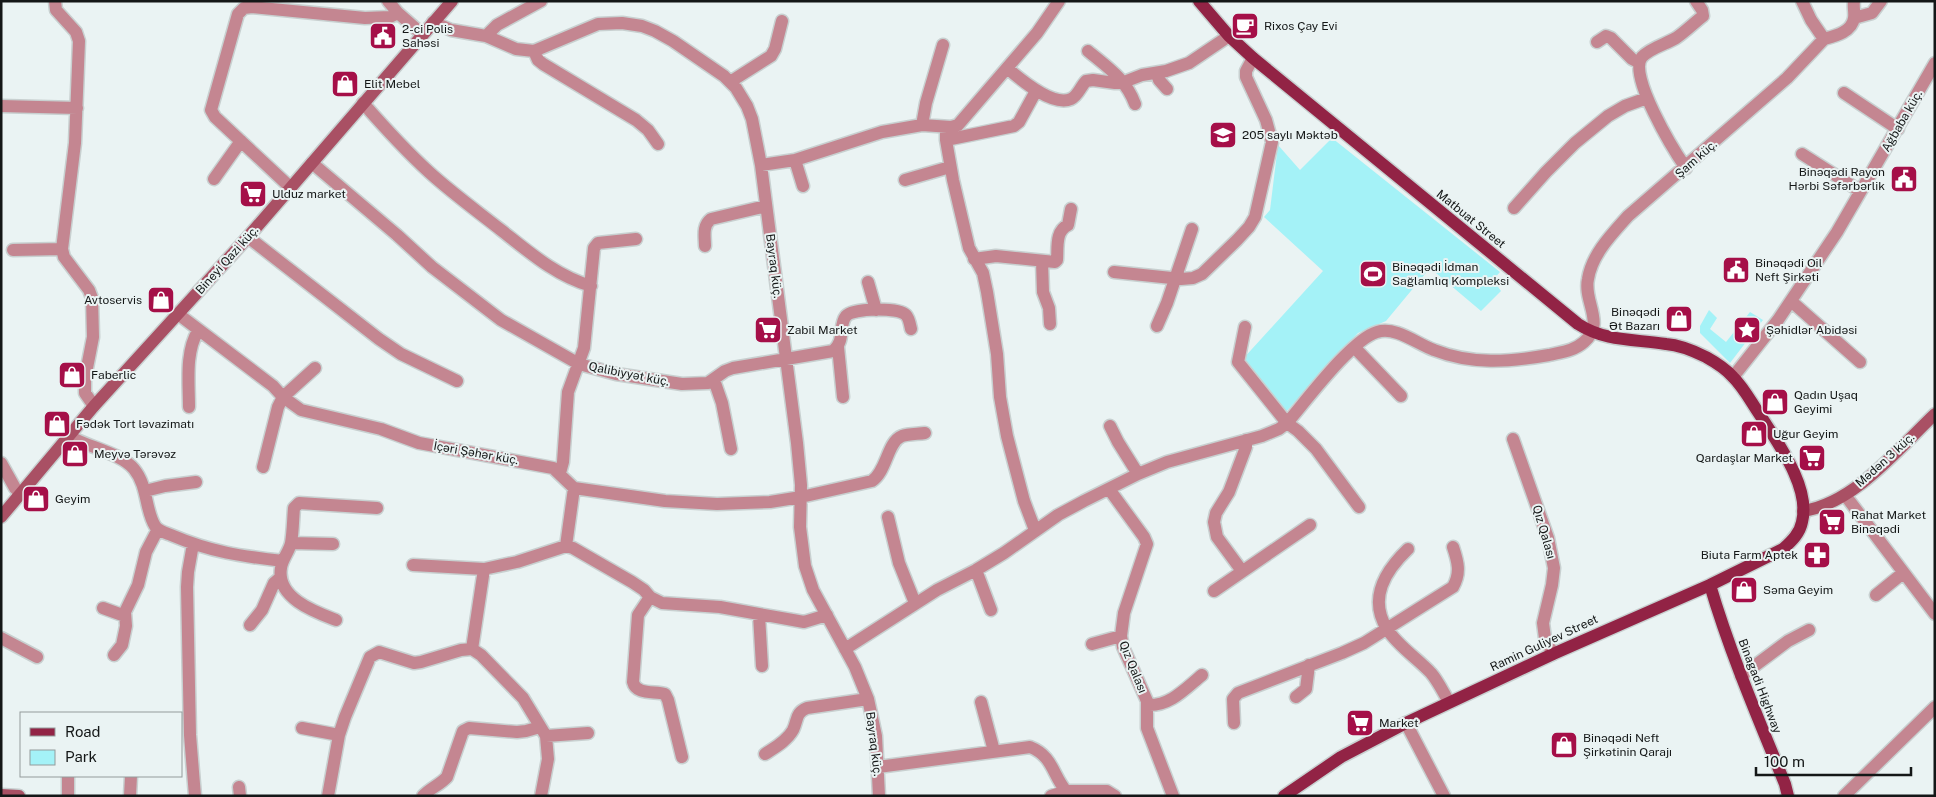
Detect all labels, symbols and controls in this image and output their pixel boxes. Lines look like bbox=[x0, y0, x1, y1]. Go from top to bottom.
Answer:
cafe icon: Rixos Çay Evi bbox=[1230, 11, 1260, 41]
place label: Rixos Çay Evi bbox=[1264, 19, 1337, 33]
public building icon: 2-ci Polis Sahəsi bbox=[368, 21, 398, 51]
place label: 2-ci Polis Sahəsi bbox=[402, 22, 453, 50]
shop icon: Elit Mebel bbox=[330, 69, 360, 99]
place label: Elit Mebel bbox=[364, 77, 421, 91]
street label: Ağbaba küç. bbox=[1879, 88, 1925, 154]
school or university icon: 205 saylı Məktəb bbox=[1208, 120, 1238, 150]
place label: 205 saylı Məktəb bbox=[1242, 128, 1338, 142]
street label: Şam küç. bbox=[1672, 137, 1720, 181]
public building icon: Binəqədi Rayon Hərbi Səfərbərlik bbox=[1889, 164, 1919, 194]
place label: Binəqədi Rayon Hərbi Səfərbərlik bbox=[1789, 165, 1885, 193]
supermarket icon: Ulduz market bbox=[238, 179, 268, 209]
place label: Ulduz market bbox=[272, 187, 346, 201]
street label: Matbuat Street bbox=[1434, 187, 1509, 251]
street label: Bineyi Qazi küç. bbox=[193, 223, 261, 297]
street label: Bayraq küç. bbox=[763, 233, 785, 299]
public building icon: Binəqədi Oil Neft Şirkəti bbox=[1721, 255, 1751, 285]
place label: Binəqədi Oil Neft Şirkəti bbox=[1755, 256, 1823, 284]
sports icon: Binəqədi İdman Sağlamlıq Kompleksi bbox=[1358, 259, 1388, 289]
place label: Binəqədi İdman Sağlamlıq Kompleksi bbox=[1392, 260, 1509, 288]
shop icon: Avtoservis bbox=[146, 285, 176, 315]
place label: Avtoservis bbox=[84, 293, 142, 307]
shop icon: Binəqədi Ət Bazarı bbox=[1664, 304, 1694, 334]
place label: Binəqədi Ət Bazarı bbox=[1609, 305, 1660, 333]
supermarket icon: Zabil Market bbox=[753, 315, 783, 345]
place icon: Şəhidlər Abidəsi bbox=[1732, 315, 1762, 345]
place label: Zabil Market bbox=[787, 323, 858, 337]
place label: Şəhidlər Abidəsi bbox=[1766, 323, 1857, 337]
street label: Qalibiyyət küç. bbox=[587, 359, 671, 389]
shop icon: Faberlic bbox=[57, 360, 87, 390]
place label: Faberlic bbox=[91, 368, 136, 382]
shop icon: Qadın Uşaq Geyimi bbox=[1760, 387, 1790, 417]
place label: Qadın Uşaq Geyimi bbox=[1794, 388, 1858, 416]
shop icon: Fədək Tort ləvazimatı bbox=[42, 409, 72, 439]
place label: Fədək Tort ləvazimatı bbox=[76, 417, 194, 431]
shop icon: Uğur Geyim bbox=[1739, 419, 1769, 449]
place label: Uğur Geyim bbox=[1773, 427, 1838, 441]
street label: Mədən 3 küç. bbox=[1853, 430, 1917, 490]
shop icon: Meyvə Tərəvəz bbox=[60, 439, 90, 469]
street label: İçəri Şəhər küç. bbox=[432, 439, 520, 467]
supermarket icon: Qardaşlar Market bbox=[1797, 443, 1827, 473]
place label: Meyvə Tərəvəz bbox=[94, 447, 176, 461]
place label: Qardaşlar Market bbox=[1696, 451, 1793, 465]
shop icon: Geyim bbox=[21, 484, 51, 514]
place label: Geyim bbox=[55, 492, 90, 506]
street label: Qız Qalası bbox=[1530, 504, 1558, 560]
supermarket icon: Rahat Market Binəqədi bbox=[1817, 507, 1847, 537]
place label: Rahat Market Binəqədi bbox=[1851, 508, 1926, 536]
pharmacy icon: Biuta Farm Aptek bbox=[1802, 540, 1832, 570]
place label: Biuta Farm Aptek bbox=[1701, 548, 1798, 562]
shop icon: Səma Geyim bbox=[1729, 575, 1759, 605]
place label: Səma Geyim bbox=[1763, 583, 1833, 597]
street label: Ramin Guliyev Street bbox=[1488, 612, 1600, 674]
street label: Binagadi Highway bbox=[1736, 637, 1785, 736]
street label: Qız Qalası bbox=[1116, 639, 1150, 695]
supermarket icon: Market bbox=[1345, 708, 1375, 738]
street label: Bayraq küç. bbox=[863, 711, 885, 777]
legend bbox=[20, 712, 182, 777]
place label: Market bbox=[1379, 716, 1419, 730]
text: Road bbox=[65, 723, 101, 740]
shop icon: Binəqədi Neft Şirkətinin Qarajı bbox=[1549, 730, 1579, 760]
place label: Binəqədi Neft Şirkətinin Qarajı bbox=[1583, 731, 1672, 759]
scale bar bbox=[1756, 744, 1911, 776]
text: Park bbox=[65, 748, 97, 765]
text: 100 m bbox=[1764, 753, 1805, 770]

